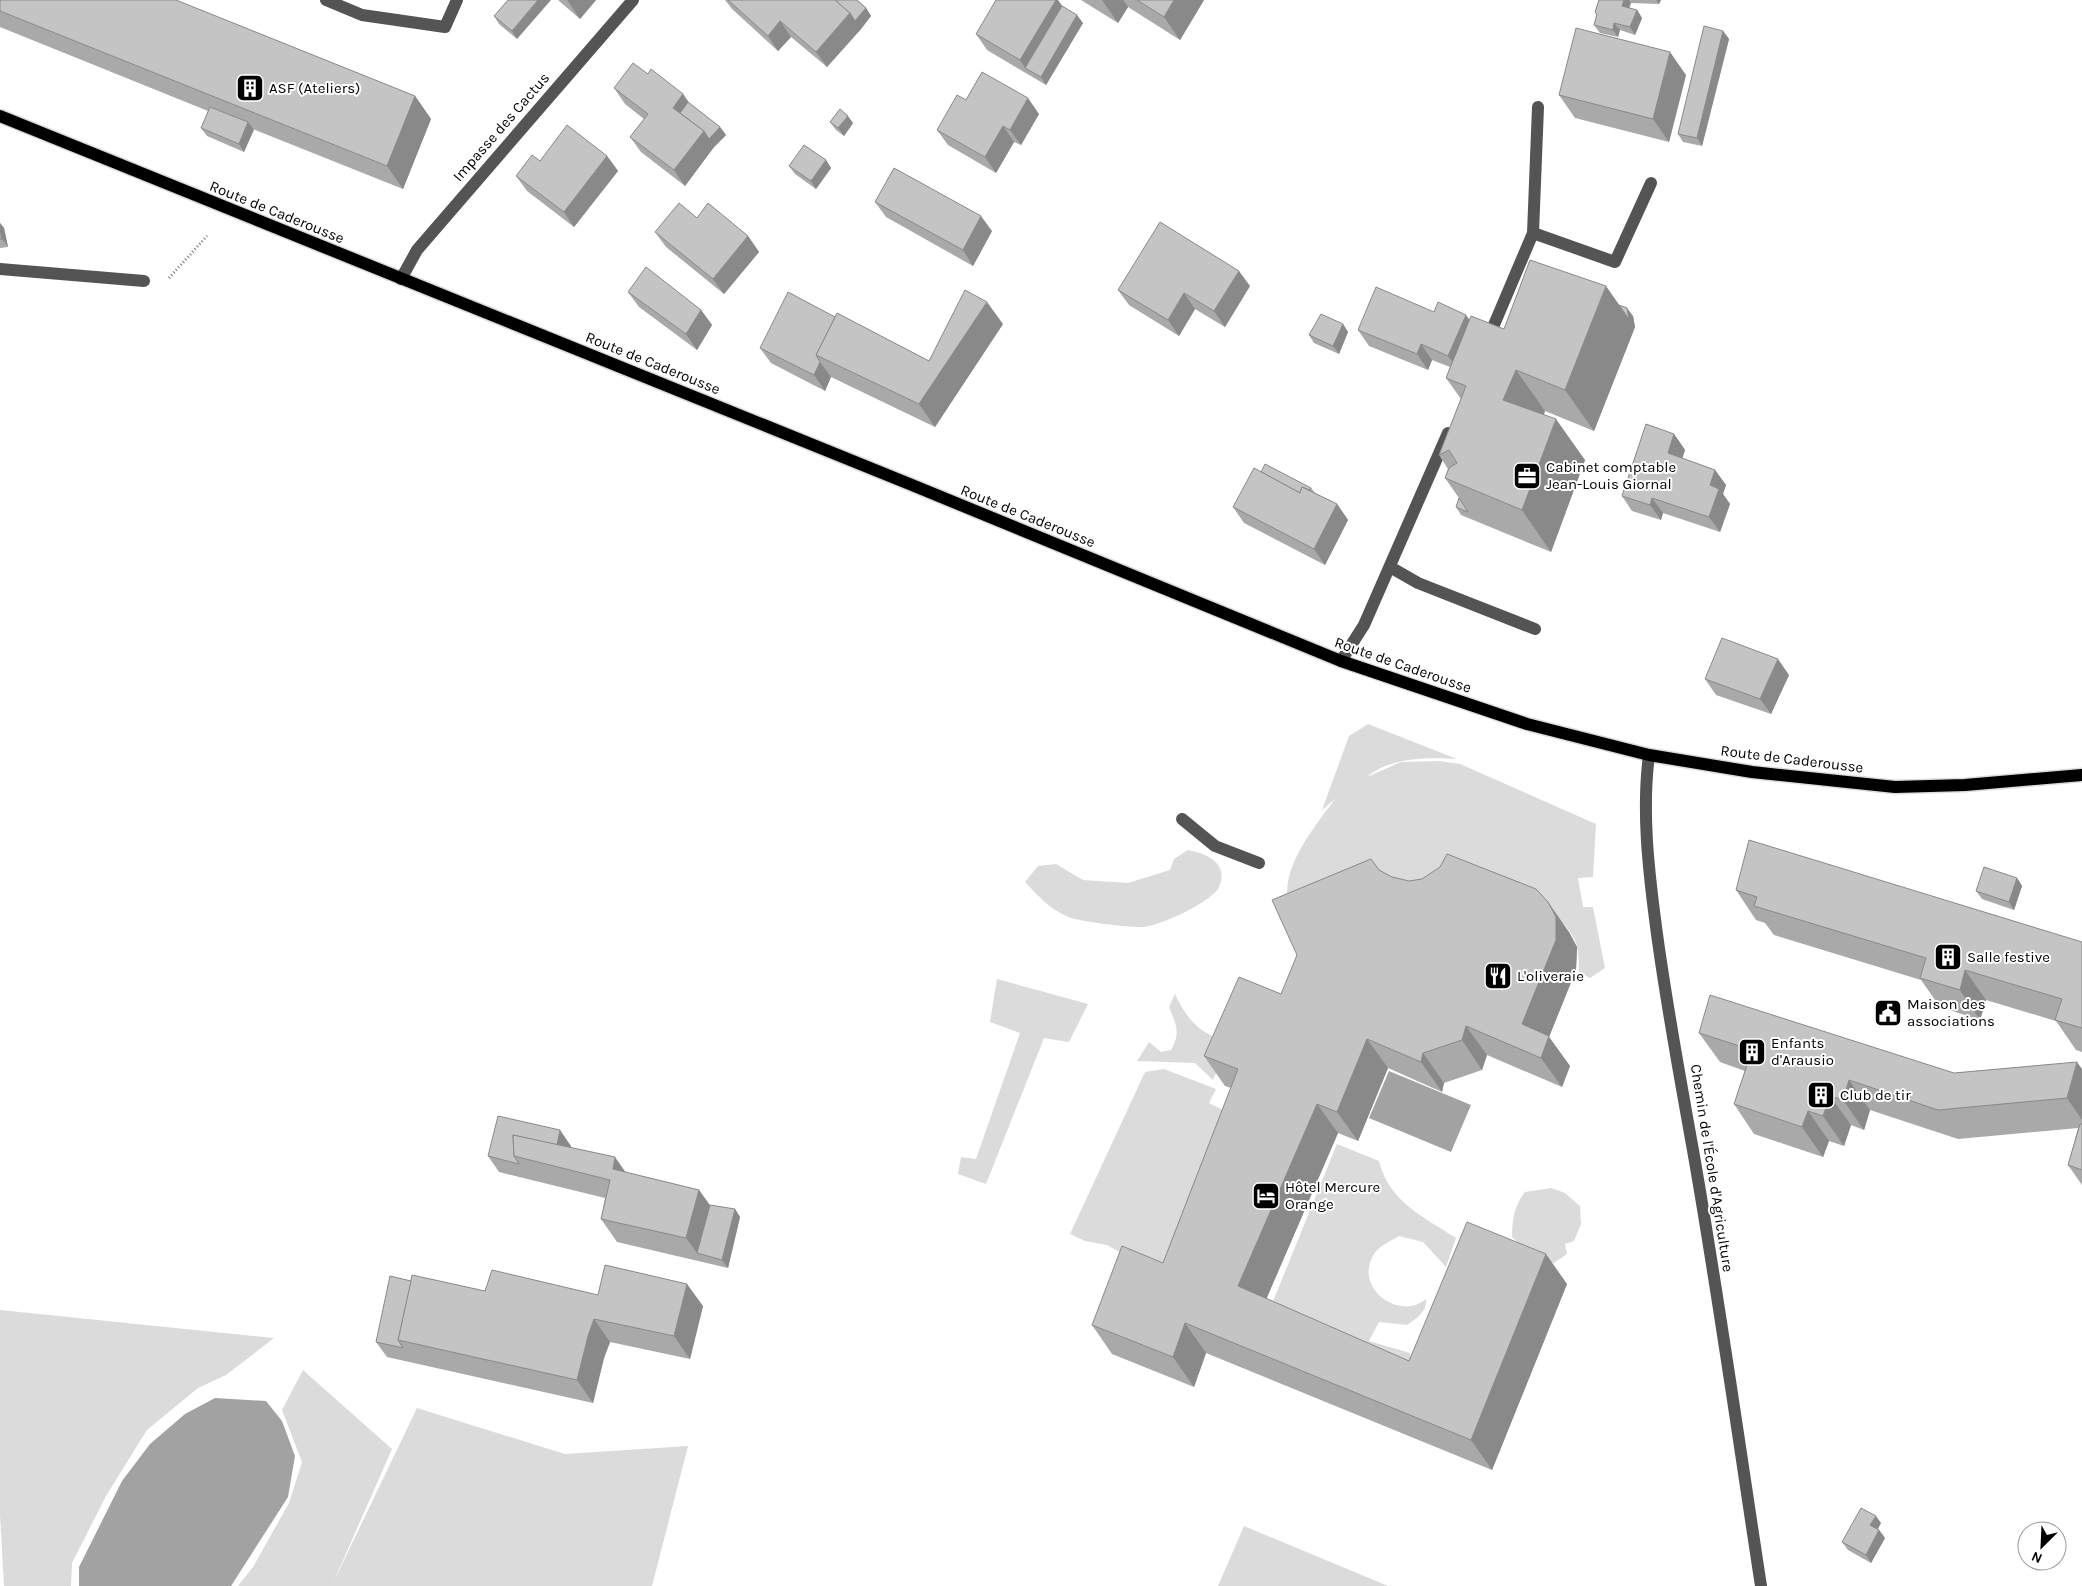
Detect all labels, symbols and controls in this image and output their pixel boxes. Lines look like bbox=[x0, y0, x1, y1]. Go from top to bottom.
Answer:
street label: Impasse des Cactus bbox=[449, 69, 553, 185]
building icon: ASF (Ateliers) bbox=[235, 73, 265, 103]
place label: ASF (Ateliers) bbox=[269, 79, 360, 97]
street label: Route de Caderousse bbox=[207, 177, 347, 247]
street label: Route de Caderousse bbox=[583, 328, 723, 398]
place label: Cabinet comptable Jean-Louis Giornal bbox=[1546, 458, 1676, 493]
office icon: Cabinet comptable Jean-Louis Giornal bbox=[1512, 461, 1542, 491]
street label: Route de Caderousse bbox=[958, 481, 1098, 551]
street label: Route de Caderousse bbox=[1332, 633, 1474, 697]
street label: Route de Caderousse bbox=[1720, 741, 1864, 777]
building icon: Salle festive bbox=[1933, 942, 1963, 972]
place label: Salle festive bbox=[1967, 948, 2050, 966]
restaurant icon: L'oliveraie bbox=[1483, 961, 1513, 991]
place label: L'oliveraie bbox=[1517, 967, 1584, 985]
place label: Maison des associations bbox=[1907, 995, 1995, 1030]
public building icon: Maison des associations bbox=[1873, 998, 1903, 1028]
place label: Enfants d'Arausio bbox=[1771, 1034, 1834, 1069]
building icon: Enfants d'Arausio bbox=[1737, 1037, 1767, 1067]
street label: Chemin de l'École d'Agriculture bbox=[1687, 1063, 1737, 1273]
building icon: Club de tir bbox=[1806, 1080, 1836, 1110]
place label: Club de tir bbox=[1840, 1086, 1911, 1104]
place label: Hôtel Mercure Orange bbox=[1285, 1178, 1380, 1213]
hotel icon: Hôtel Mercure Orange bbox=[1251, 1181, 1281, 1211]
north arrow bbox=[2017, 1521, 2067, 1571]
text: N bbox=[2029, 1548, 2045, 1567]

